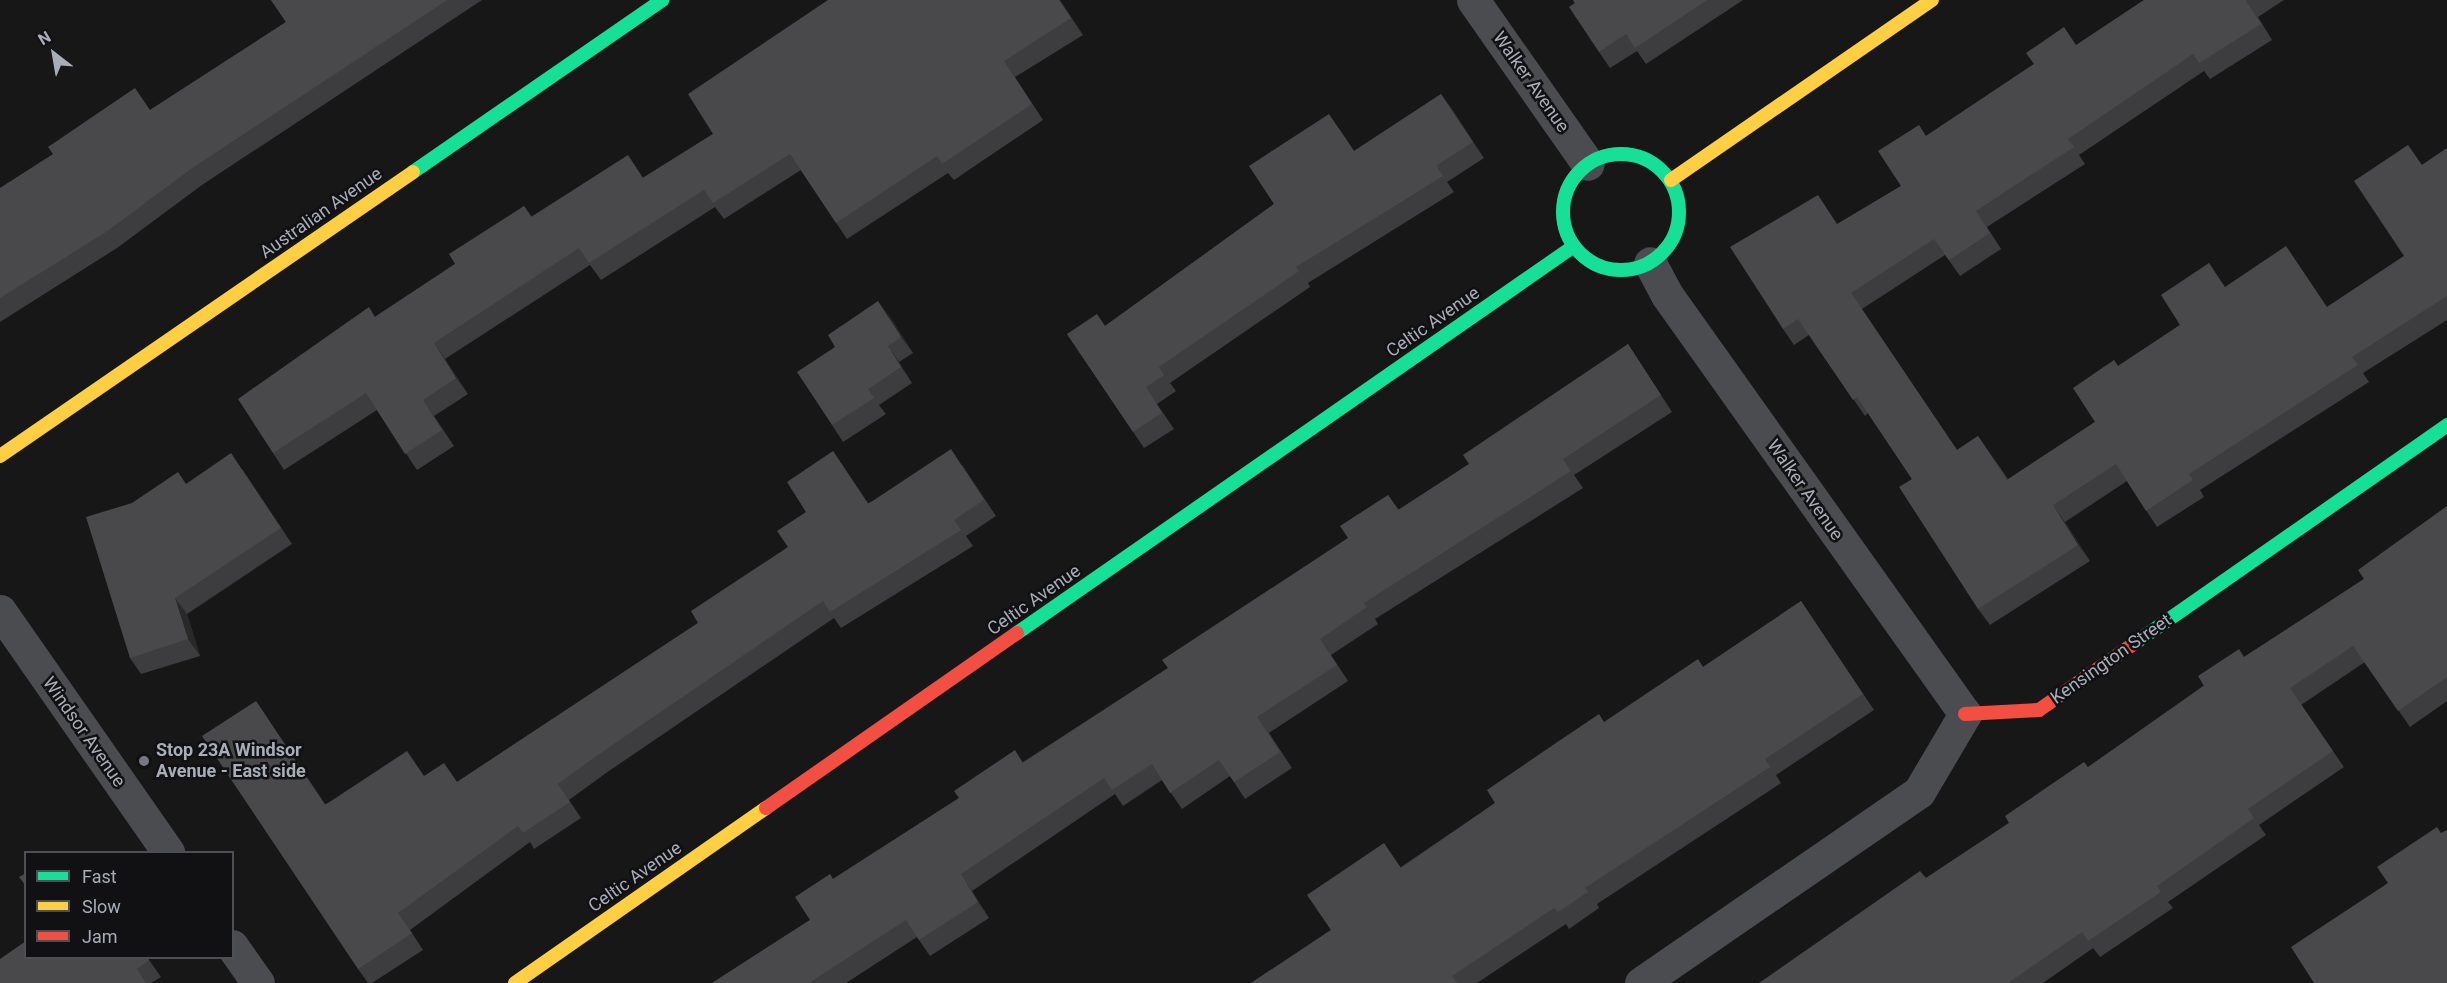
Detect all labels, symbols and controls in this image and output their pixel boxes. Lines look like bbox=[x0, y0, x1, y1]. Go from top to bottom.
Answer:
north arrow bbox=[24, 24, 84, 84]
text: N bbox=[35, 27, 54, 49]
street label: Walker Avenue bbox=[1488, 28, 1574, 136]
street label: Australian Avenue bbox=[256, 163, 386, 263]
street label: Celtic Avenue bbox=[1382, 282, 1484, 362]
street label: Walker Avenue bbox=[1762, 436, 1848, 544]
street label: Celtic Avenue bbox=[983, 560, 1085, 640]
street label: Kensington Street bbox=[2047, 609, 2175, 709]
street label: Windsor Avenue bbox=[38, 673, 130, 791]
place label: Stop 23A Windsor Avenue - East side bbox=[156, 740, 306, 783]
marker: Stop 23A Windsor Avenue - East side bbox=[137, 754, 151, 768]
street label: Celtic Avenue bbox=[584, 837, 686, 917]
legend bbox=[24, 851, 234, 959]
text: Fast bbox=[82, 866, 117, 887]
text: Slow bbox=[82, 896, 121, 917]
text: Jam bbox=[82, 926, 118, 947]

